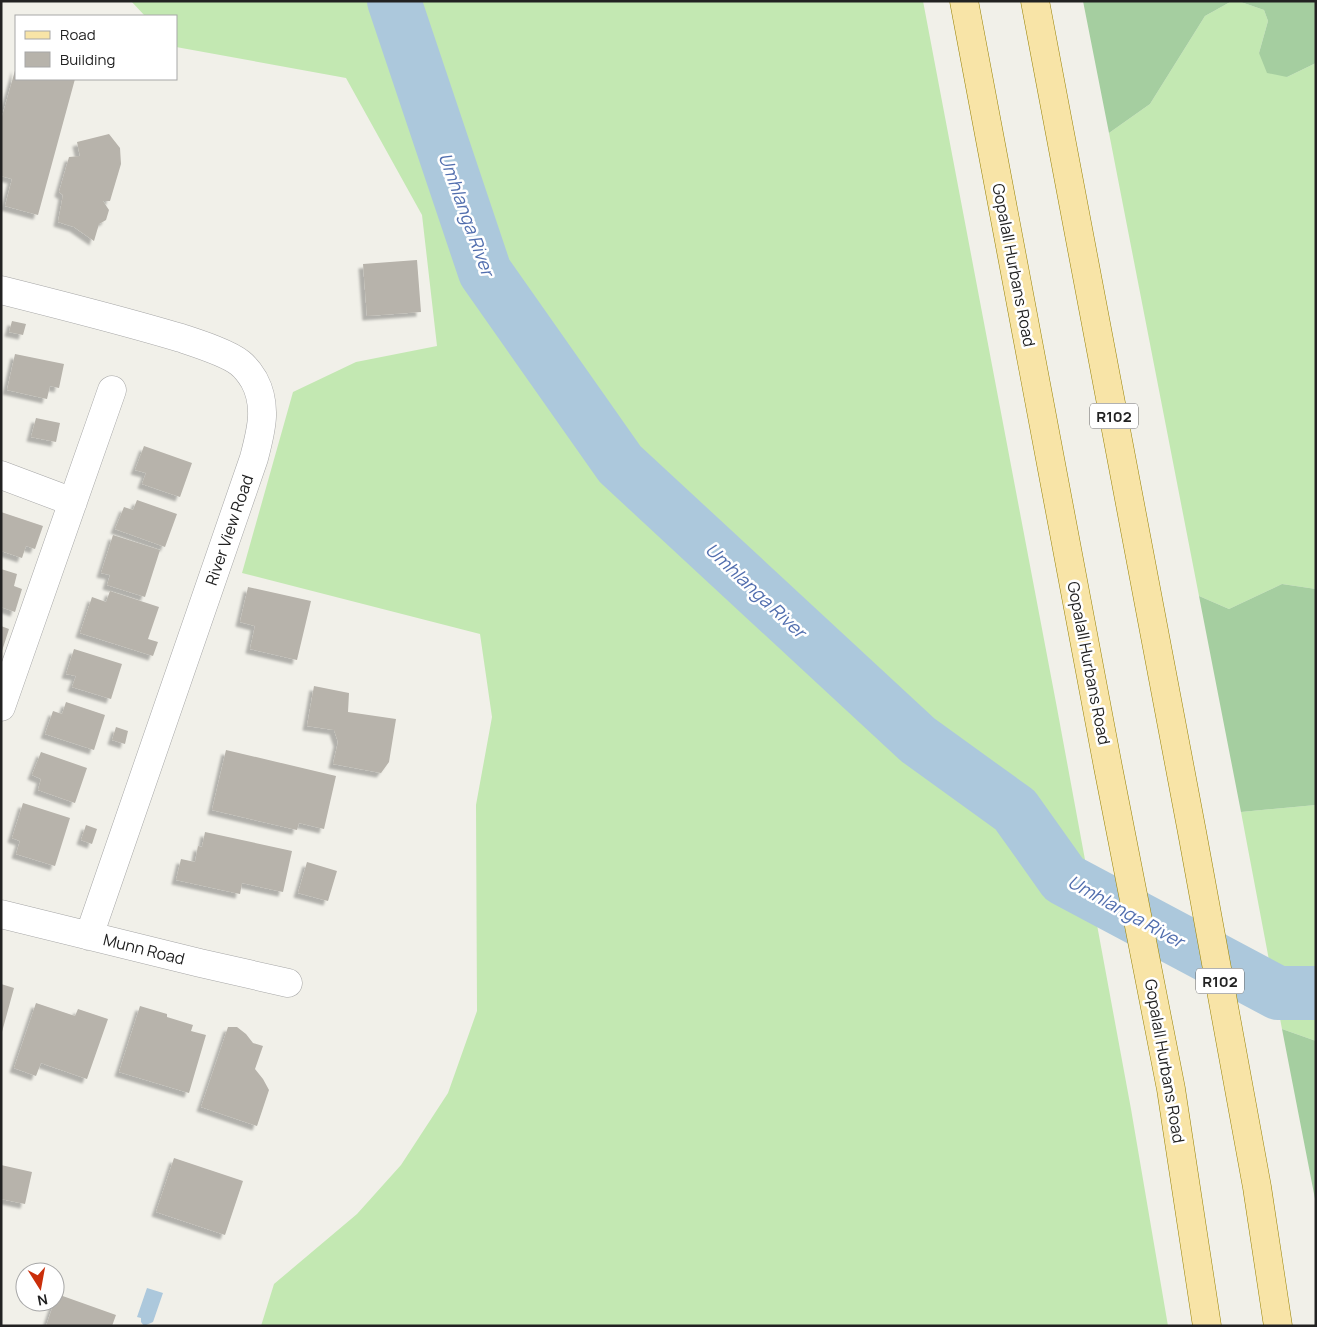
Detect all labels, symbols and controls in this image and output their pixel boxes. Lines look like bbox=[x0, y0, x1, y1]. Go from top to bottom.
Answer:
legend bbox=[15, 15, 178, 80]
text: Road bbox=[60, 24, 96, 45]
text: Building bbox=[60, 49, 115, 70]
water label: Umhlanga River bbox=[434, 149, 501, 281]
street label: Gopalall Hurbans Road bbox=[987, 181, 1041, 349]
road number: R102 bbox=[1090, 404, 1138, 428]
street label: River View Road bbox=[200, 472, 258, 588]
water label: Umhlanga River bbox=[701, 537, 813, 645]
street label: Gopalall Hurbans Road bbox=[1062, 579, 1116, 747]
water label: Umhlanga River bbox=[1064, 869, 1190, 954]
street label: Munn Road bbox=[101, 928, 187, 970]
road number: R102 bbox=[1196, 968, 1244, 994]
street label: Gopalall Hurbans Road bbox=[1140, 977, 1190, 1145]
north arrow bbox=[15, 1262, 65, 1312]
text: N bbox=[36, 1290, 49, 1311]

